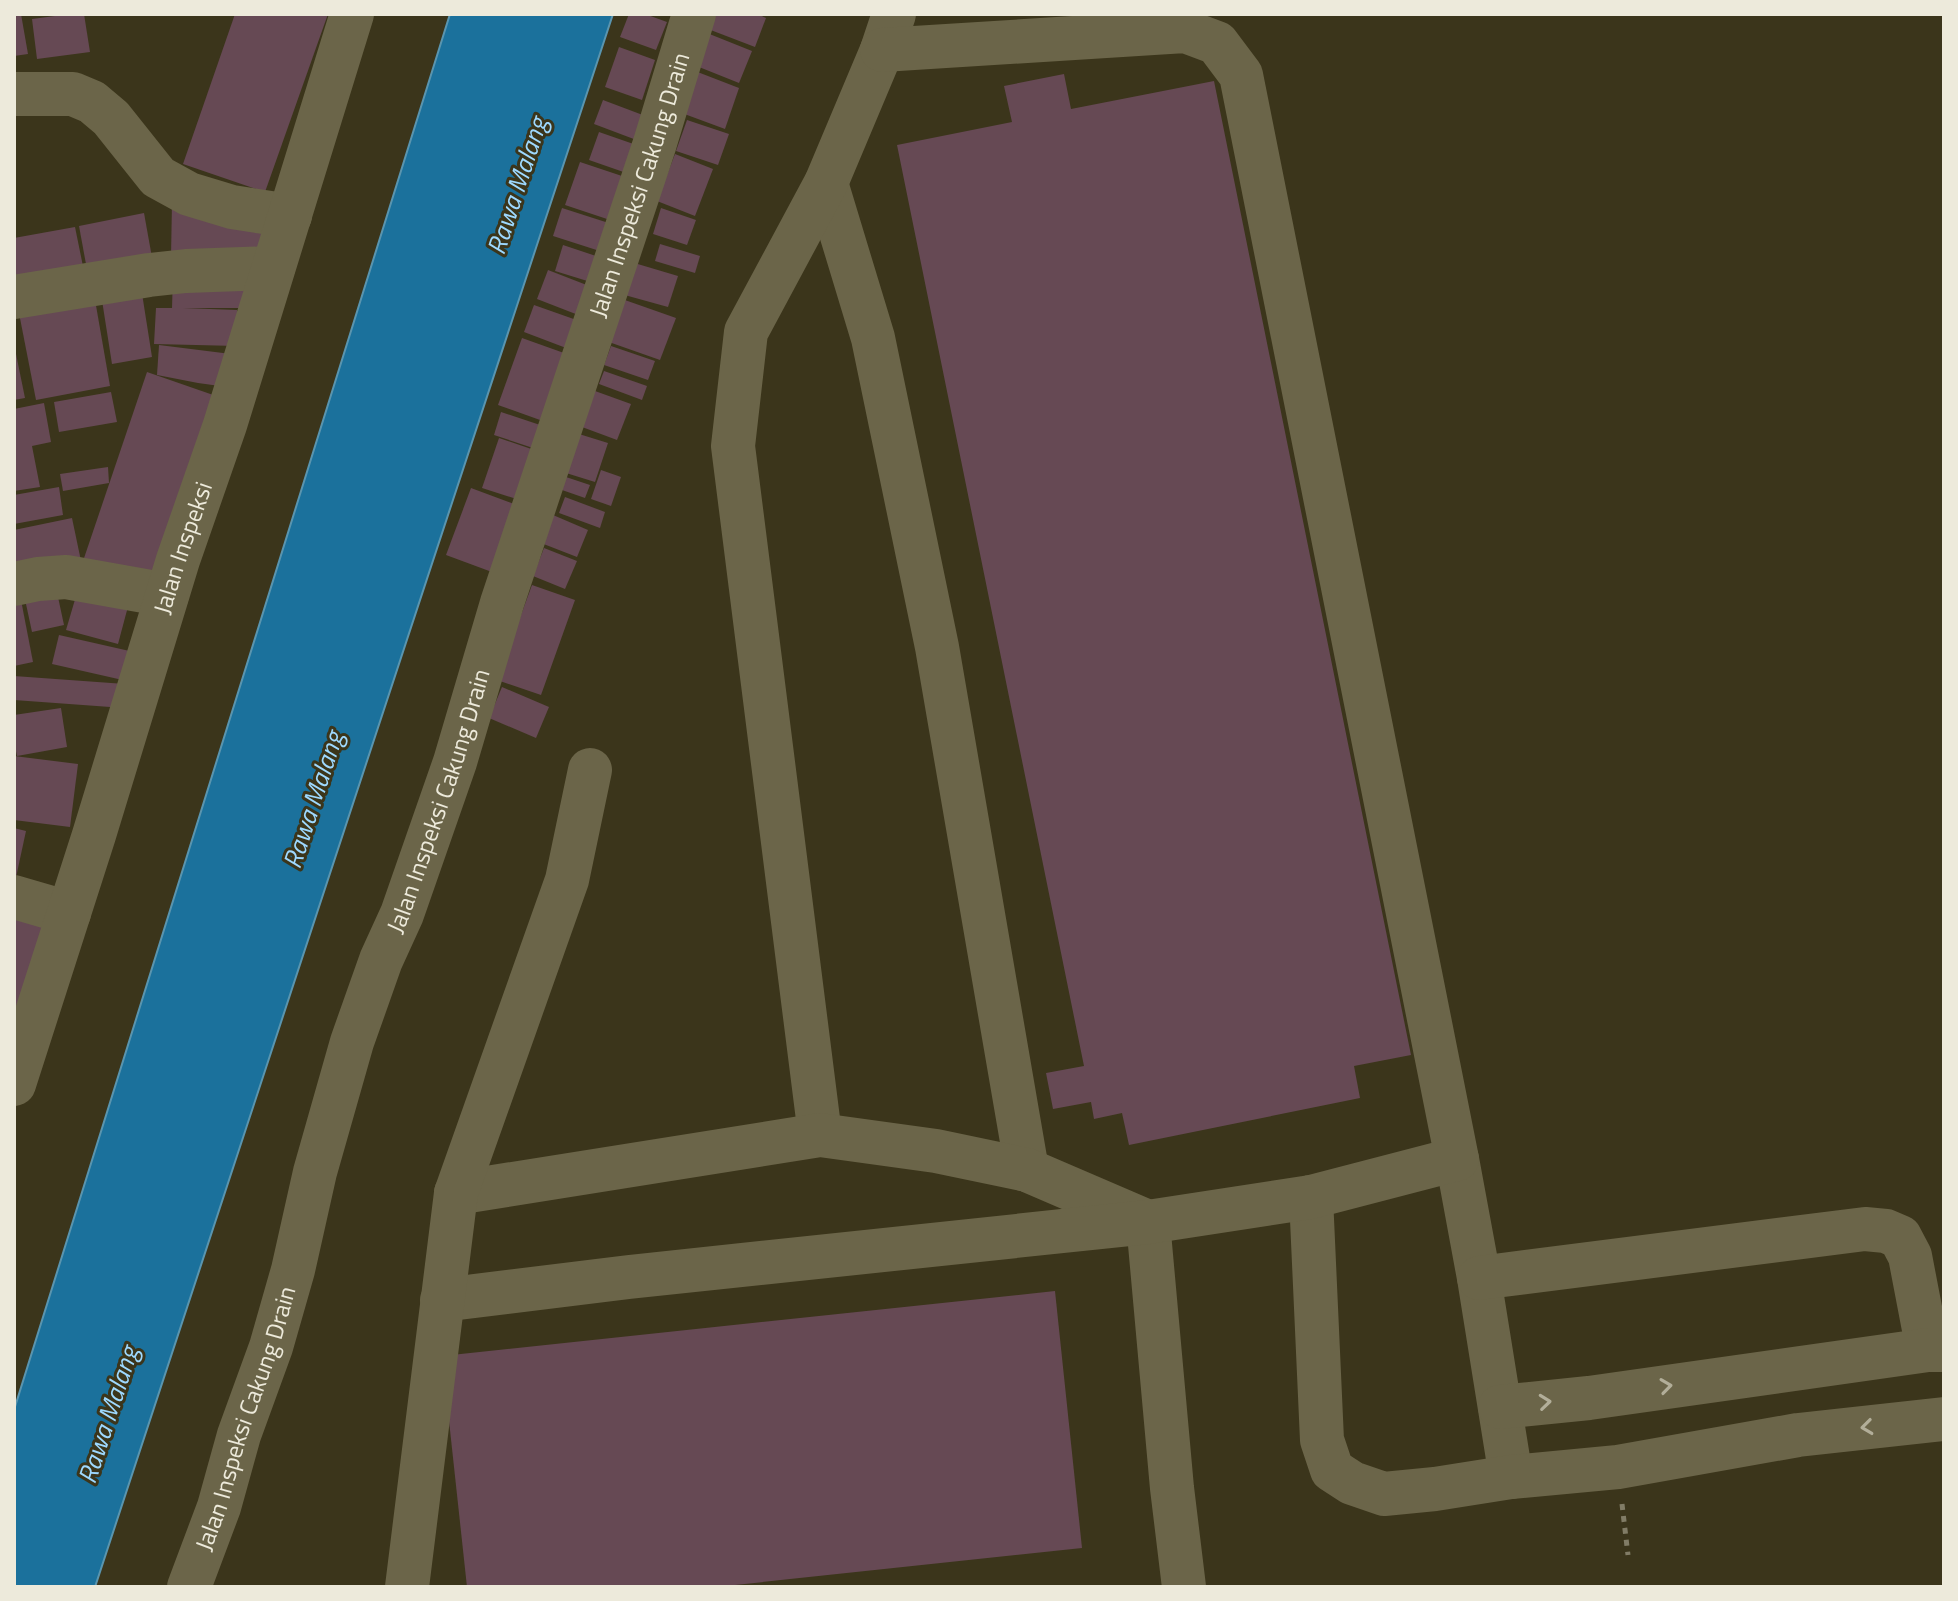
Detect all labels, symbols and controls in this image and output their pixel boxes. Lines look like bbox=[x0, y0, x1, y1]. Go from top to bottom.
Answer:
street label: Jalan Inspeksi Cakung Drain bbox=[579, 48, 698, 322]
water label: Rawa Malang bbox=[476, 110, 558, 259]
street label: Jalan Inspeksi bbox=[144, 477, 221, 618]
street label: Jalan Inspeksi Cakung Drain bbox=[377, 664, 499, 939]
water label: Rawa Malang bbox=[272, 724, 354, 873]
street label: Jalan Inspeksi Cakung Drain bbox=[185, 1282, 305, 1556]
water label: Rawa Malang bbox=[67, 1339, 149, 1488]
one-way arrow bbox=[1659, 1378, 1673, 1395]
one-way arrow bbox=[1538, 1394, 1551, 1411]
one-way arrow bbox=[1860, 1419, 1873, 1436]

